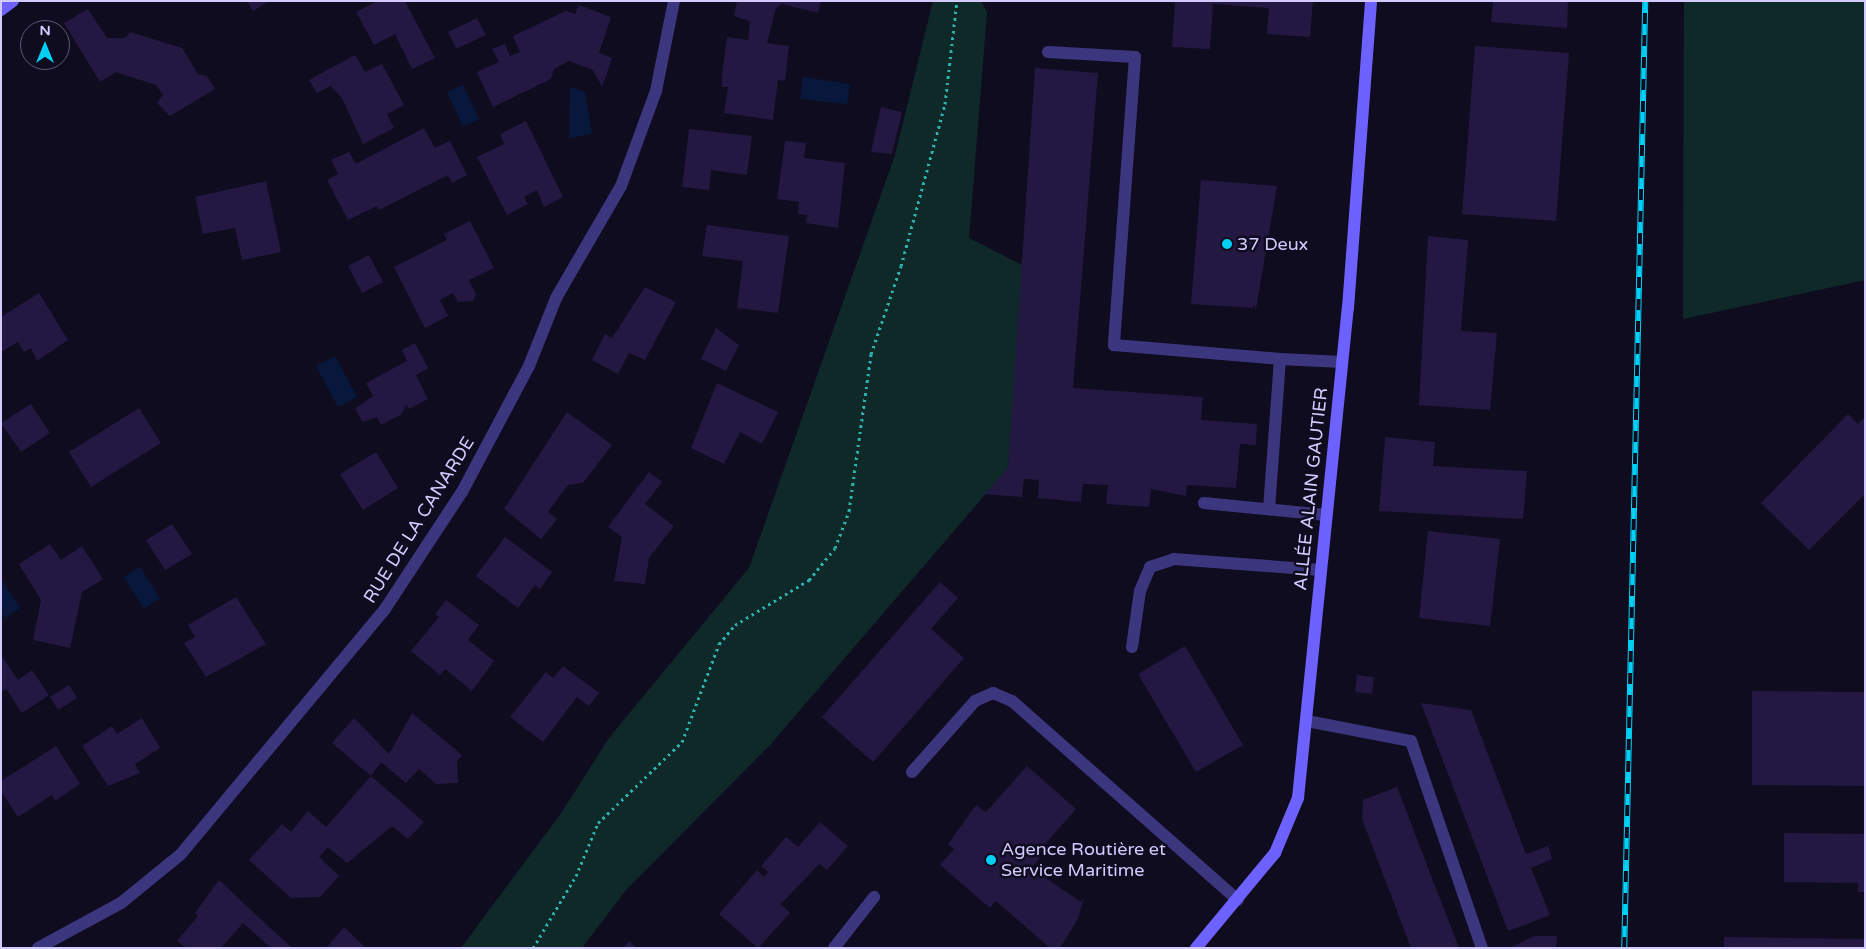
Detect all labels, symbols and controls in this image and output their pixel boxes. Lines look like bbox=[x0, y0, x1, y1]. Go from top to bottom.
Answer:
north arrow bbox=[20, 20, 70, 70]
text: N bbox=[39, 22, 51, 39]
place label: 37 Deux bbox=[1237, 233, 1308, 255]
marker: 37 Deux bbox=[1221, 238, 1233, 250]
street label: ALLÉE ALAIN GAUTIER bbox=[1290, 387, 1332, 591]
street label: RUE DE LA CANARDE bbox=[359, 433, 479, 607]
place label: Agence Routière et Service Maritime bbox=[1001, 839, 1166, 882]
marker: Agence Routière et Service Maritime bbox=[985, 854, 997, 866]

